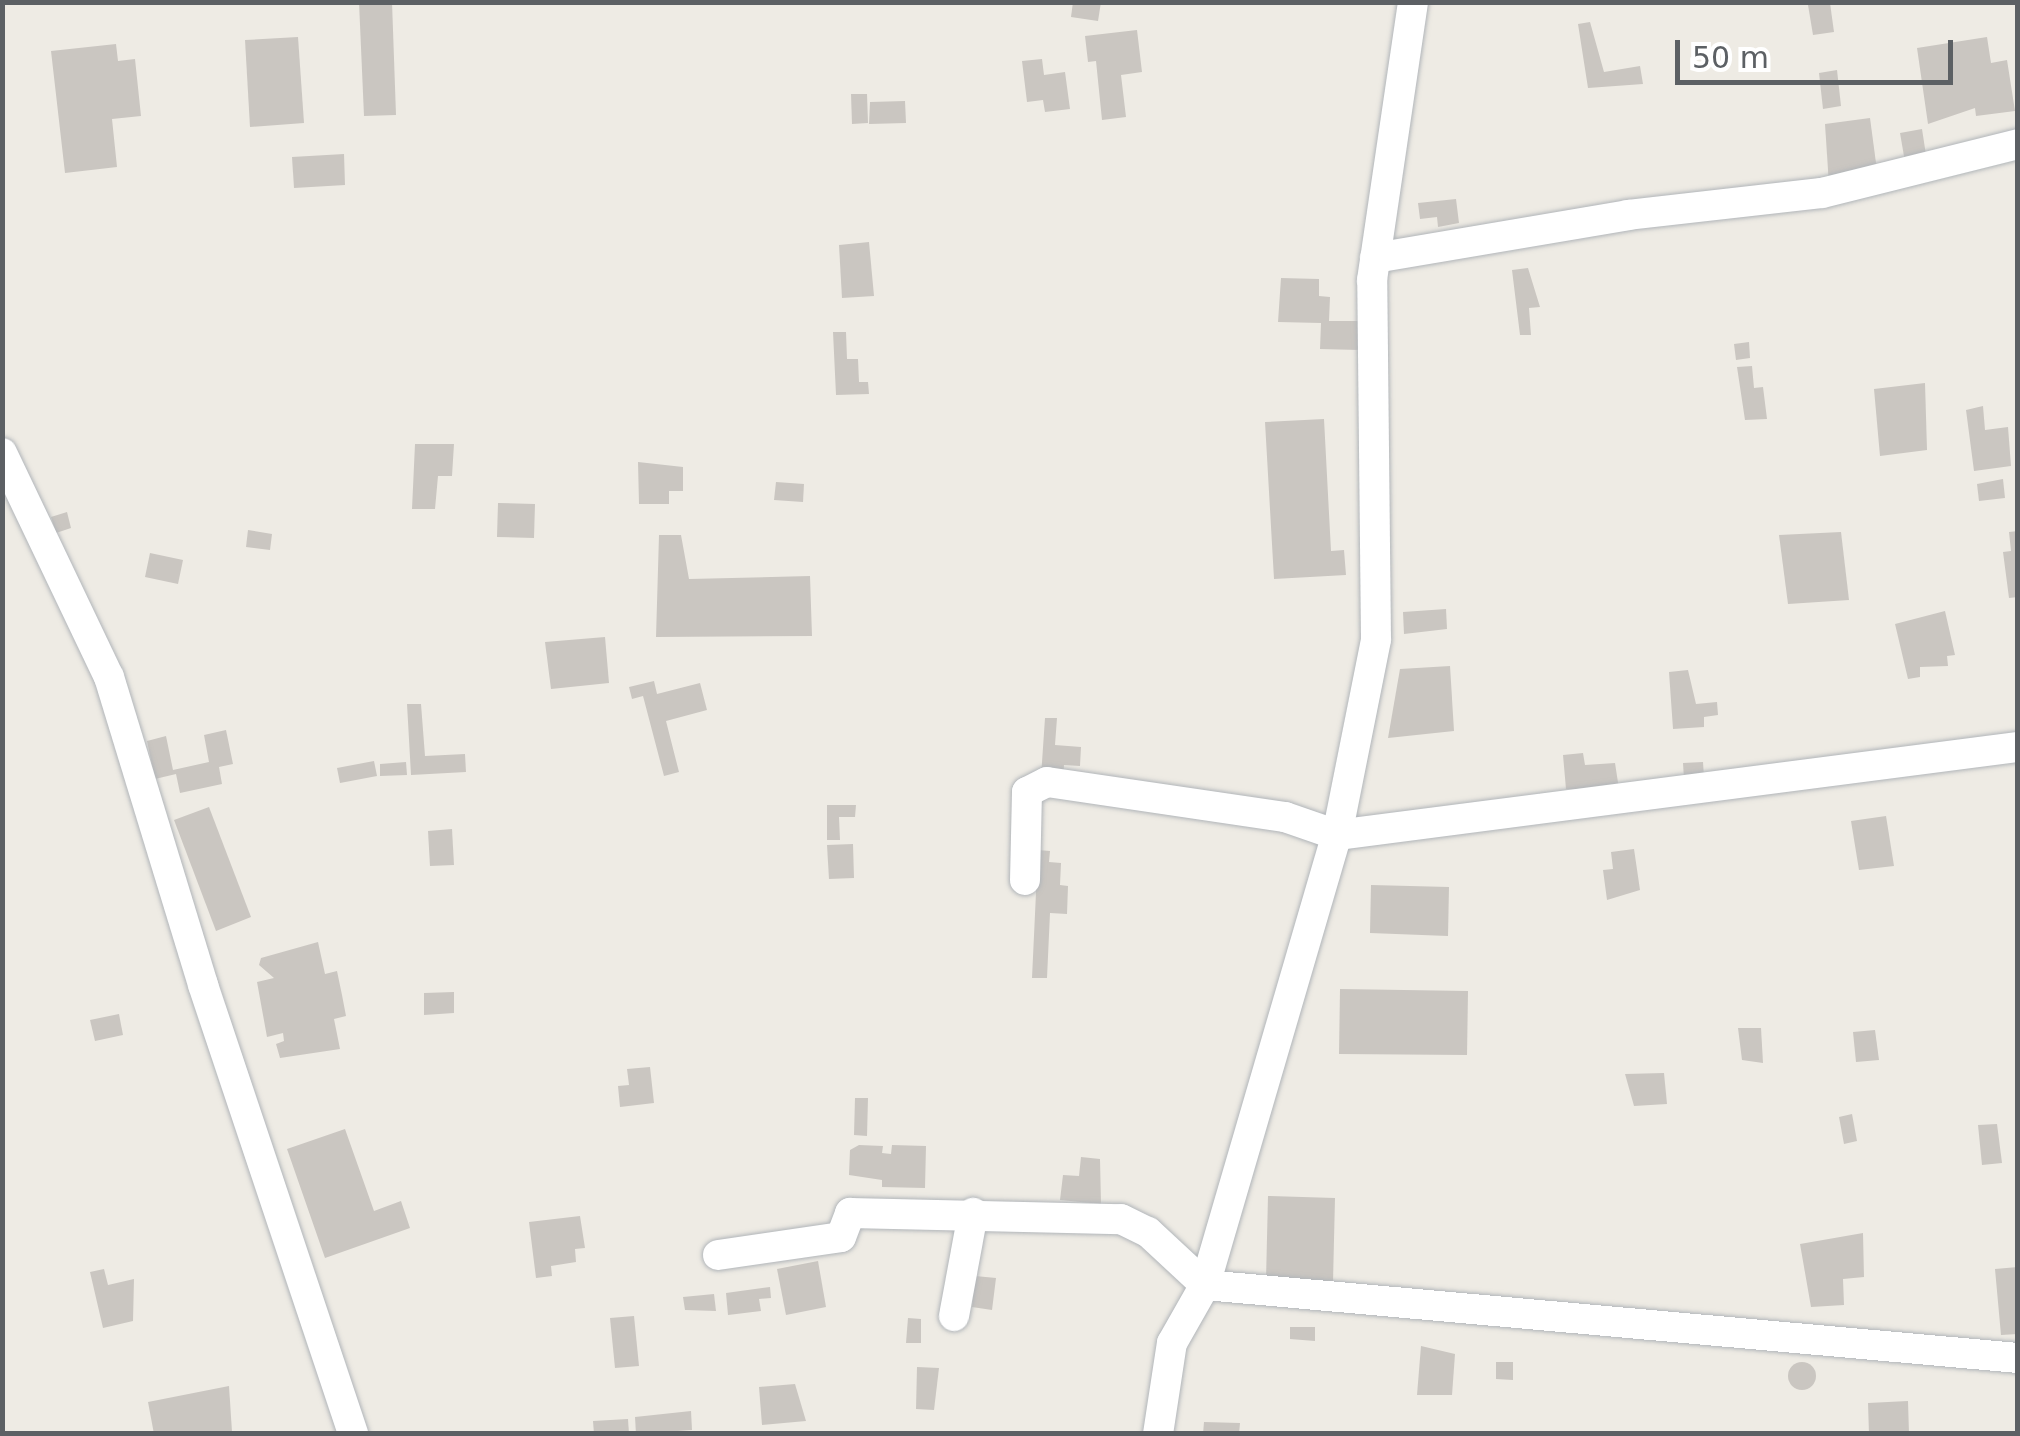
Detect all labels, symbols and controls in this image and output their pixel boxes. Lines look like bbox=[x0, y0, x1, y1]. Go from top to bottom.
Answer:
scale bar bbox=[1680, 20, 1958, 82]
text: 50 m bbox=[1692, 40, 1769, 75]

